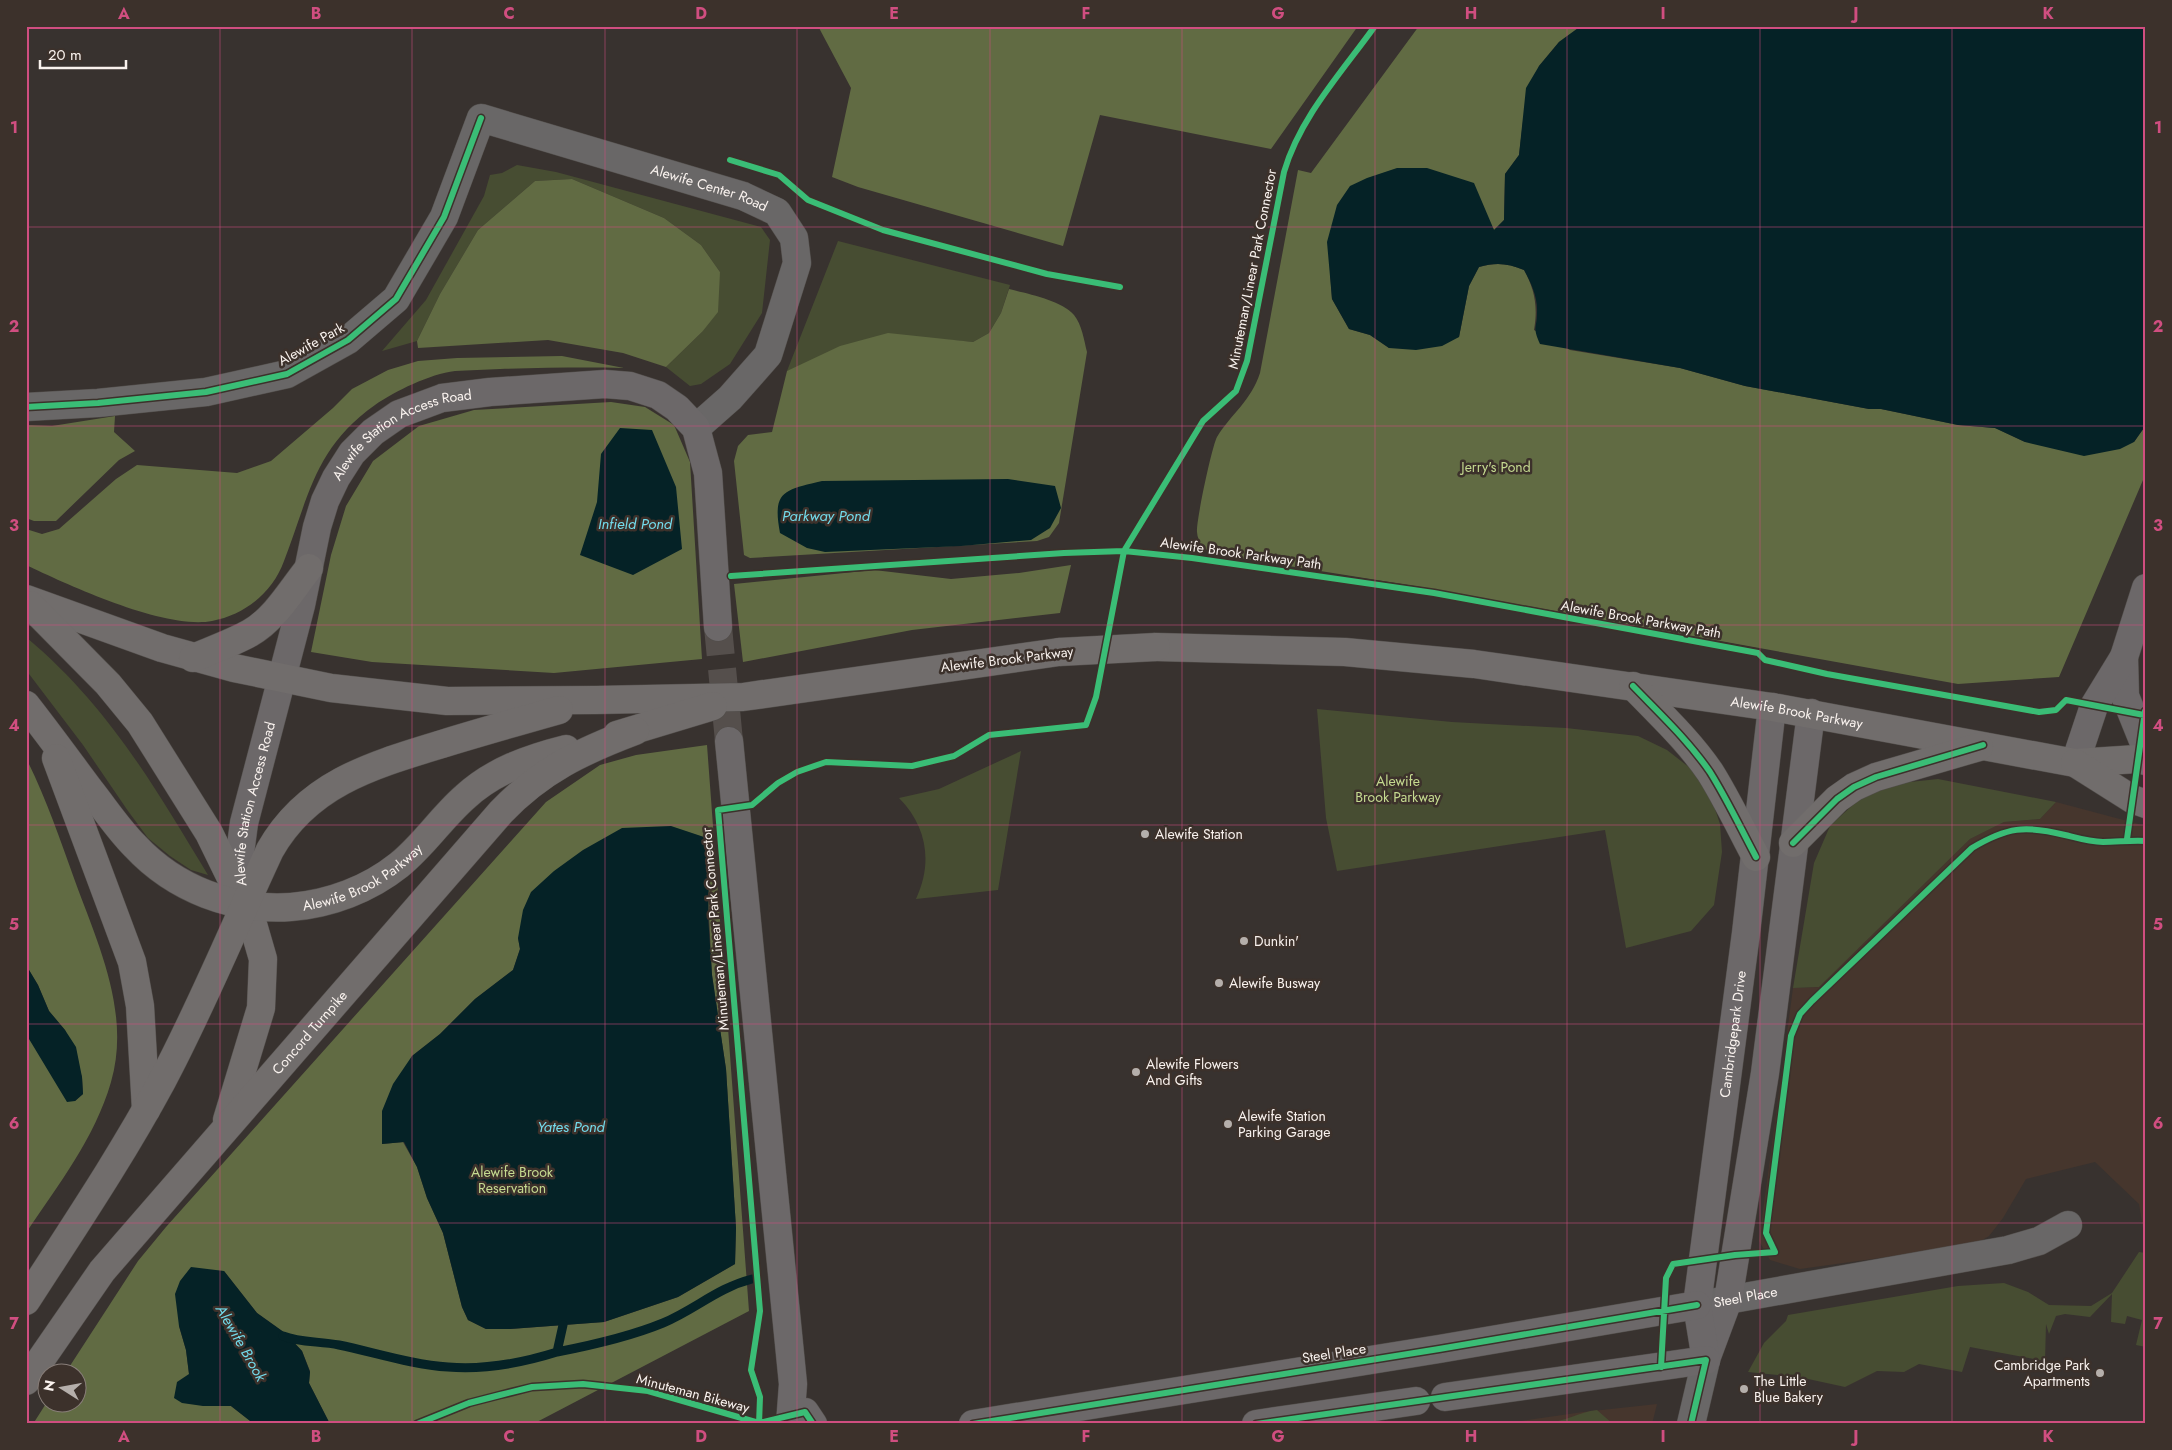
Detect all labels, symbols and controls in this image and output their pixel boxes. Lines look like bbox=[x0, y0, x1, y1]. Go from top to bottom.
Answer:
text: A bbox=[117, 2, 130, 25]
text: B bbox=[311, 2, 321, 25]
text: C bbox=[503, 2, 515, 25]
text: D bbox=[695, 2, 707, 25]
text: E bbox=[889, 2, 899, 25]
text: F bbox=[1082, 2, 1090, 25]
text: G bbox=[1271, 2, 1285, 25]
text: H bbox=[1465, 2, 1477, 25]
text: I bbox=[1660, 2, 1666, 25]
text: J bbox=[1850, 2, 1859, 25]
text: K bbox=[2042, 2, 2054, 25]
scale bar bbox=[40, 38, 126, 70]
text: 20 m bbox=[48, 44, 82, 66]
text: 1 bbox=[10, 116, 18, 139]
text: 1 bbox=[2154, 116, 2162, 139]
street label: Alewife Center Road bbox=[648, 159, 771, 216]
street label: Minuteman/Linear Park Connector bbox=[1223, 167, 1281, 371]
text: 2 bbox=[9, 315, 19, 338]
text: 2 bbox=[2153, 315, 2163, 338]
street label: Alewife Park bbox=[274, 317, 348, 370]
street label: Alewife Station Access Road bbox=[327, 384, 473, 484]
park label: Jerry's Pond bbox=[1459, 457, 1531, 477]
water label: Parkway Pond bbox=[782, 505, 871, 527]
water label: Infield Pond bbox=[598, 513, 673, 535]
text: 3 bbox=[9, 514, 19, 537]
text: 3 bbox=[2153, 514, 2163, 537]
street label: Alewife Brook Parkway Path bbox=[1159, 532, 1323, 574]
street label: Alewife Brook Parkway Path bbox=[1559, 595, 1723, 643]
street label: Alewife Brook Parkway bbox=[939, 641, 1075, 677]
street label: Alewife Brook Parkway bbox=[1729, 691, 1865, 734]
text: 4 bbox=[8, 714, 20, 737]
text: 4 bbox=[2152, 714, 2164, 737]
street label: Alewife Station Access Road bbox=[229, 720, 280, 887]
park label: Alewife Brook Parkway bbox=[1355, 771, 1442, 807]
place label: Alewife Station bbox=[1155, 824, 1243, 844]
street label: Minuteman/Linear Park Connector bbox=[696, 827, 734, 1031]
marker: Alewife Station bbox=[1139, 828, 1151, 840]
street label: Alewife Brook Parkway bbox=[301, 838, 427, 916]
text: 5 bbox=[9, 913, 19, 936]
text: 5 bbox=[2153, 913, 2163, 936]
place label: Dunkin' bbox=[1254, 931, 1299, 951]
marker: Dunkin' bbox=[1238, 935, 1250, 947]
street label: Cambridgepark Drive bbox=[1714, 969, 1751, 1099]
place label: Alewife Busway bbox=[1229, 973, 1321, 993]
marker: Alewife Busway bbox=[1213, 977, 1225, 989]
street label: Concord Turnpike bbox=[267, 986, 352, 1079]
place label: Alewife Flowers And Gifts bbox=[1146, 1054, 1239, 1090]
marker: Alewife Flowers And Gifts bbox=[1130, 1066, 1142, 1078]
place label: Alewife Station Parking Garage bbox=[1238, 1106, 1330, 1142]
text: 6 bbox=[9, 1112, 19, 1135]
text: 6 bbox=[2153, 1112, 2163, 1135]
water label: Yates Pond bbox=[537, 1116, 606, 1138]
marker: Alewife Station Parking Garage bbox=[1222, 1118, 1234, 1130]
park label: Alewife Brook Reservation bbox=[471, 1162, 554, 1198]
street label: Steel Place bbox=[1712, 1281, 1779, 1312]
water label: Alewife Brook bbox=[210, 1300, 272, 1386]
text: 7 bbox=[9, 1312, 19, 1335]
text: 7 bbox=[2153, 1312, 2163, 1335]
street label: Steel Place bbox=[1301, 1338, 1367, 1368]
place label: Cambridge Park Apartments bbox=[1994, 1355, 2091, 1391]
north arrow bbox=[38, 1362, 88, 1412]
marker: Cambridge Park Apartments bbox=[2094, 1367, 2106, 1379]
street label: Minuteman Bikeway bbox=[634, 1368, 753, 1418]
place label: The Little Blue Bakery bbox=[1754, 1371, 1824, 1407]
text: N bbox=[38, 1378, 60, 1393]
marker: The Little Blue Bakery bbox=[1738, 1383, 1750, 1395]
text: A bbox=[117, 1425, 130, 1448]
text: B bbox=[311, 1425, 321, 1448]
text: C bbox=[503, 1425, 515, 1448]
text: D bbox=[695, 1425, 707, 1448]
text: E bbox=[889, 1425, 899, 1448]
text: F bbox=[1082, 1425, 1090, 1448]
text: G bbox=[1271, 1425, 1285, 1448]
text: H bbox=[1465, 1425, 1477, 1448]
text: I bbox=[1660, 1425, 1666, 1448]
text: J bbox=[1850, 1425, 1859, 1448]
text: K bbox=[2042, 1425, 2054, 1448]

